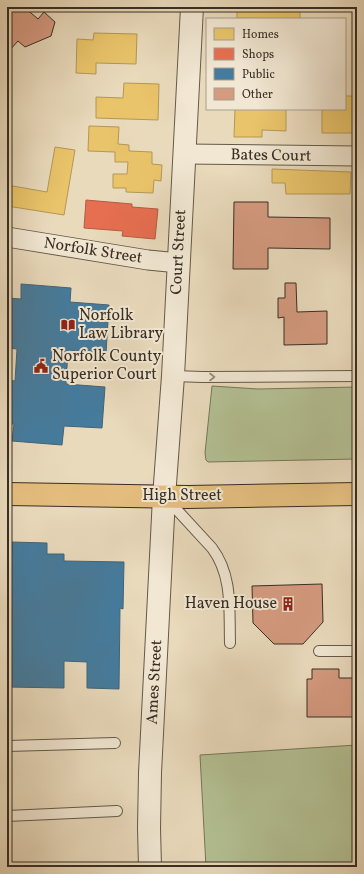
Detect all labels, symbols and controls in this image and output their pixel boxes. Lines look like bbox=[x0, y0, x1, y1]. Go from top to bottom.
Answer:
legend bbox=[206, 18, 346, 110]
text: Homes bbox=[242, 27, 279, 43]
text: Shops bbox=[242, 47, 274, 63]
text: Public bbox=[242, 67, 275, 83]
text: Other bbox=[242, 87, 273, 103]
street label: Bates Court bbox=[230, 144, 312, 168]
street label: Court Street bbox=[166, 208, 192, 295]
street label: Norfolk Street bbox=[42, 232, 144, 270]
place label: Norfolk Law Library bbox=[79, 305, 163, 345]
library icon: Norfolk Law Library bbox=[60, 317, 76, 333]
place label: Norfolk County Superior Court bbox=[52, 346, 162, 386]
public building icon: Norfolk County Superior Court bbox=[33, 358, 49, 374]
one-way arrow bbox=[209, 373, 215, 381]
street label: High Street bbox=[142, 485, 222, 507]
place label: Haven House bbox=[185, 593, 277, 615]
building icon: Haven House bbox=[280, 596, 296, 612]
street label: Ames Street bbox=[142, 639, 168, 725]

